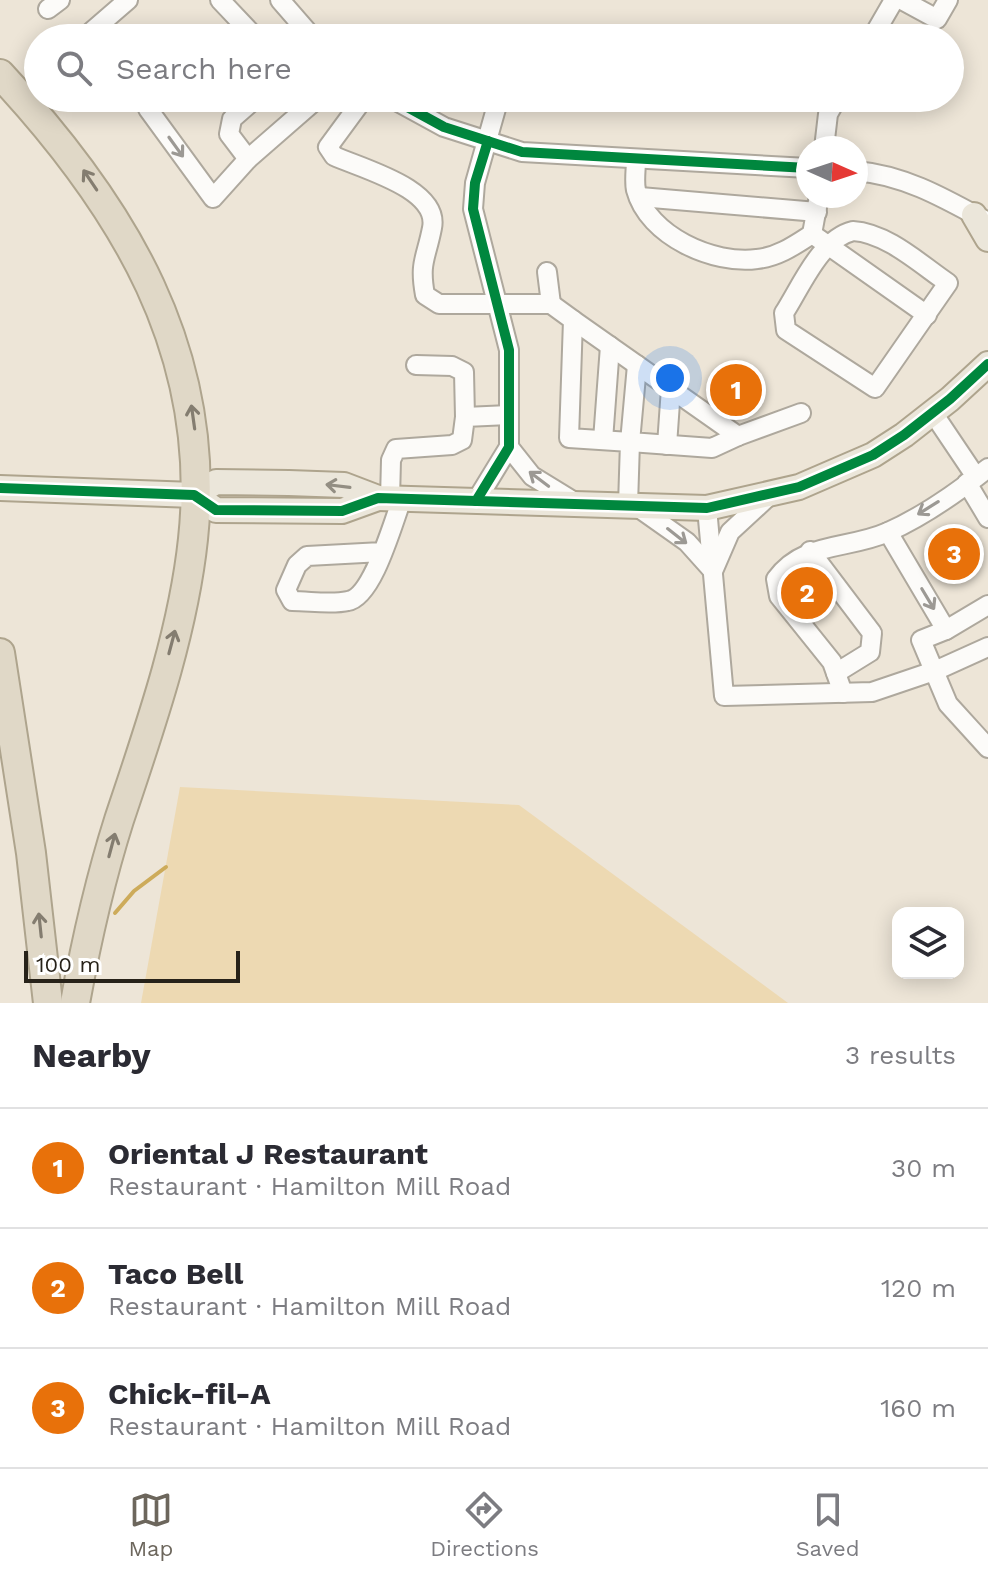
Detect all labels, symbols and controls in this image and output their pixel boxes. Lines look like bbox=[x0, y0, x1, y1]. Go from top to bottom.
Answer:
search box bbox=[24, 24, 964, 112]
icon: search bbox=[52, 46, 96, 90]
text: Search here bbox=[116, 51, 292, 86]
one-way arrow bbox=[167, 136, 184, 157]
north arrow bbox=[796, 136, 868, 208]
one-way arrow bbox=[82, 170, 98, 192]
your location bbox=[650, 358, 690, 398]
pin: 1 bbox=[710, 360, 762, 420]
one-way arrow bbox=[184, 405, 199, 430]
one-way arrow bbox=[529, 471, 550, 488]
one-way arrow bbox=[325, 478, 351, 493]
one-way arrow bbox=[917, 499, 939, 516]
pin: 3 bbox=[928, 524, 980, 584]
one-way arrow bbox=[666, 527, 687, 544]
pin: 2 bbox=[781, 563, 833, 623]
one-way arrow bbox=[920, 587, 936, 610]
one-way arrow bbox=[166, 629, 181, 655]
one-way arrow bbox=[105, 833, 120, 859]
map controls bbox=[892, 907, 964, 979]
button: layers bbox=[892, 907, 964, 979]
one-way arrow bbox=[33, 912, 48, 939]
scale bar bbox=[24, 947, 240, 983]
text: 100 m bbox=[36, 952, 100, 977]
text: Nearby bbox=[32, 1035, 151, 1075]
text: 3 results bbox=[845, 1040, 956, 1070]
text: Oriental J Restaurant bbox=[108, 1136, 428, 1171]
text: 1 bbox=[52, 1153, 64, 1183]
text: 30 m bbox=[891, 1153, 956, 1183]
text: Restaurant · Hamilton Mill Road bbox=[108, 1171, 511, 1201]
text: Taco Bell bbox=[108, 1256, 243, 1291]
text: 2 bbox=[50, 1273, 66, 1303]
text: 120 m bbox=[881, 1273, 956, 1303]
text: Restaurant · Hamilton Mill Road bbox=[108, 1291, 511, 1321]
text: Chick-fil-A bbox=[108, 1376, 271, 1411]
text: 3 bbox=[50, 1393, 66, 1423]
text: 160 m bbox=[880, 1393, 956, 1423]
text: Restaurant · Hamilton Mill Road bbox=[108, 1411, 511, 1441]
tab: Map bbox=[128, 1488, 173, 1561]
tab: Directions bbox=[430, 1488, 539, 1561]
tab: Saved bbox=[796, 1488, 860, 1561]

